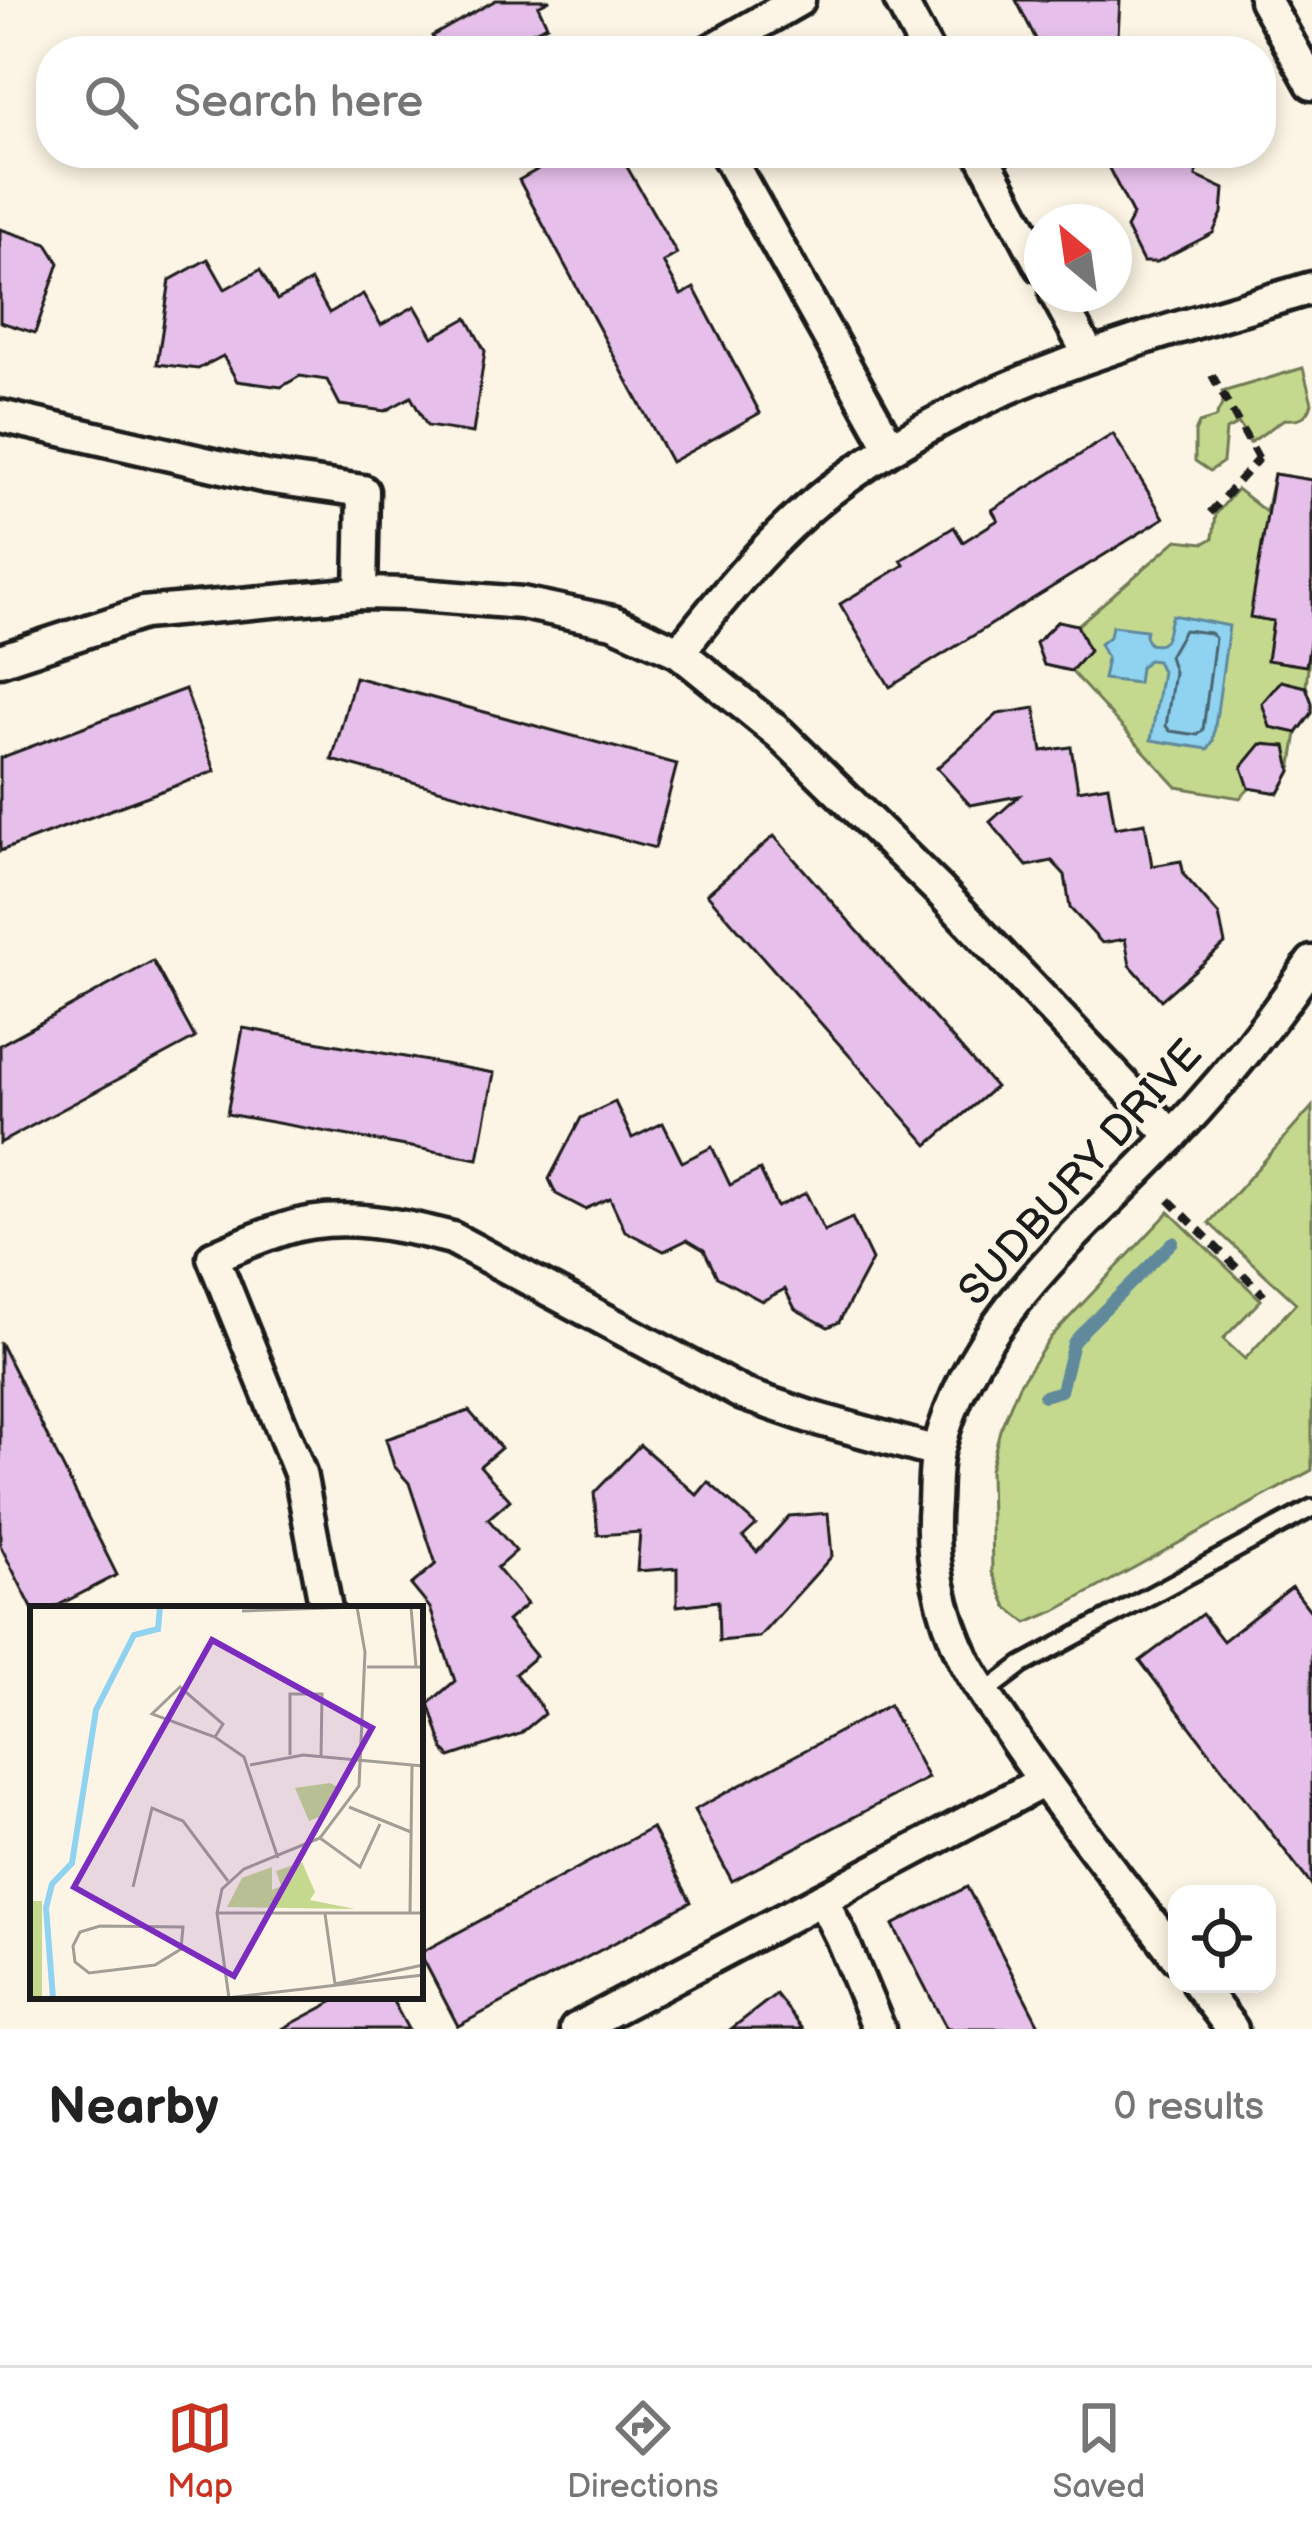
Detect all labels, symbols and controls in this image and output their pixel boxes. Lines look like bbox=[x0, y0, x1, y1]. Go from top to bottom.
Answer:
search box bbox=[36, 36, 1276, 168]
icon: search bbox=[78, 69, 144, 135]
text: Search here bbox=[174, 75, 423, 130]
north arrow bbox=[1024, 204, 1132, 312]
street label: SUDBURY DRIVE bbox=[949, 1030, 1213, 1316]
inset map bbox=[30, 1606, 423, 1999]
map controls bbox=[1168, 1885, 1276, 1993]
button: locate bbox=[1168, 1885, 1276, 1993]
text: Nearby bbox=[48, 2077, 219, 2138]
text: 0 results bbox=[1113, 2084, 1264, 2131]
tab: Map bbox=[167, 2395, 233, 2507]
tab: Directions bbox=[567, 2395, 719, 2507]
tab: Saved bbox=[1052, 2395, 1145, 2507]

